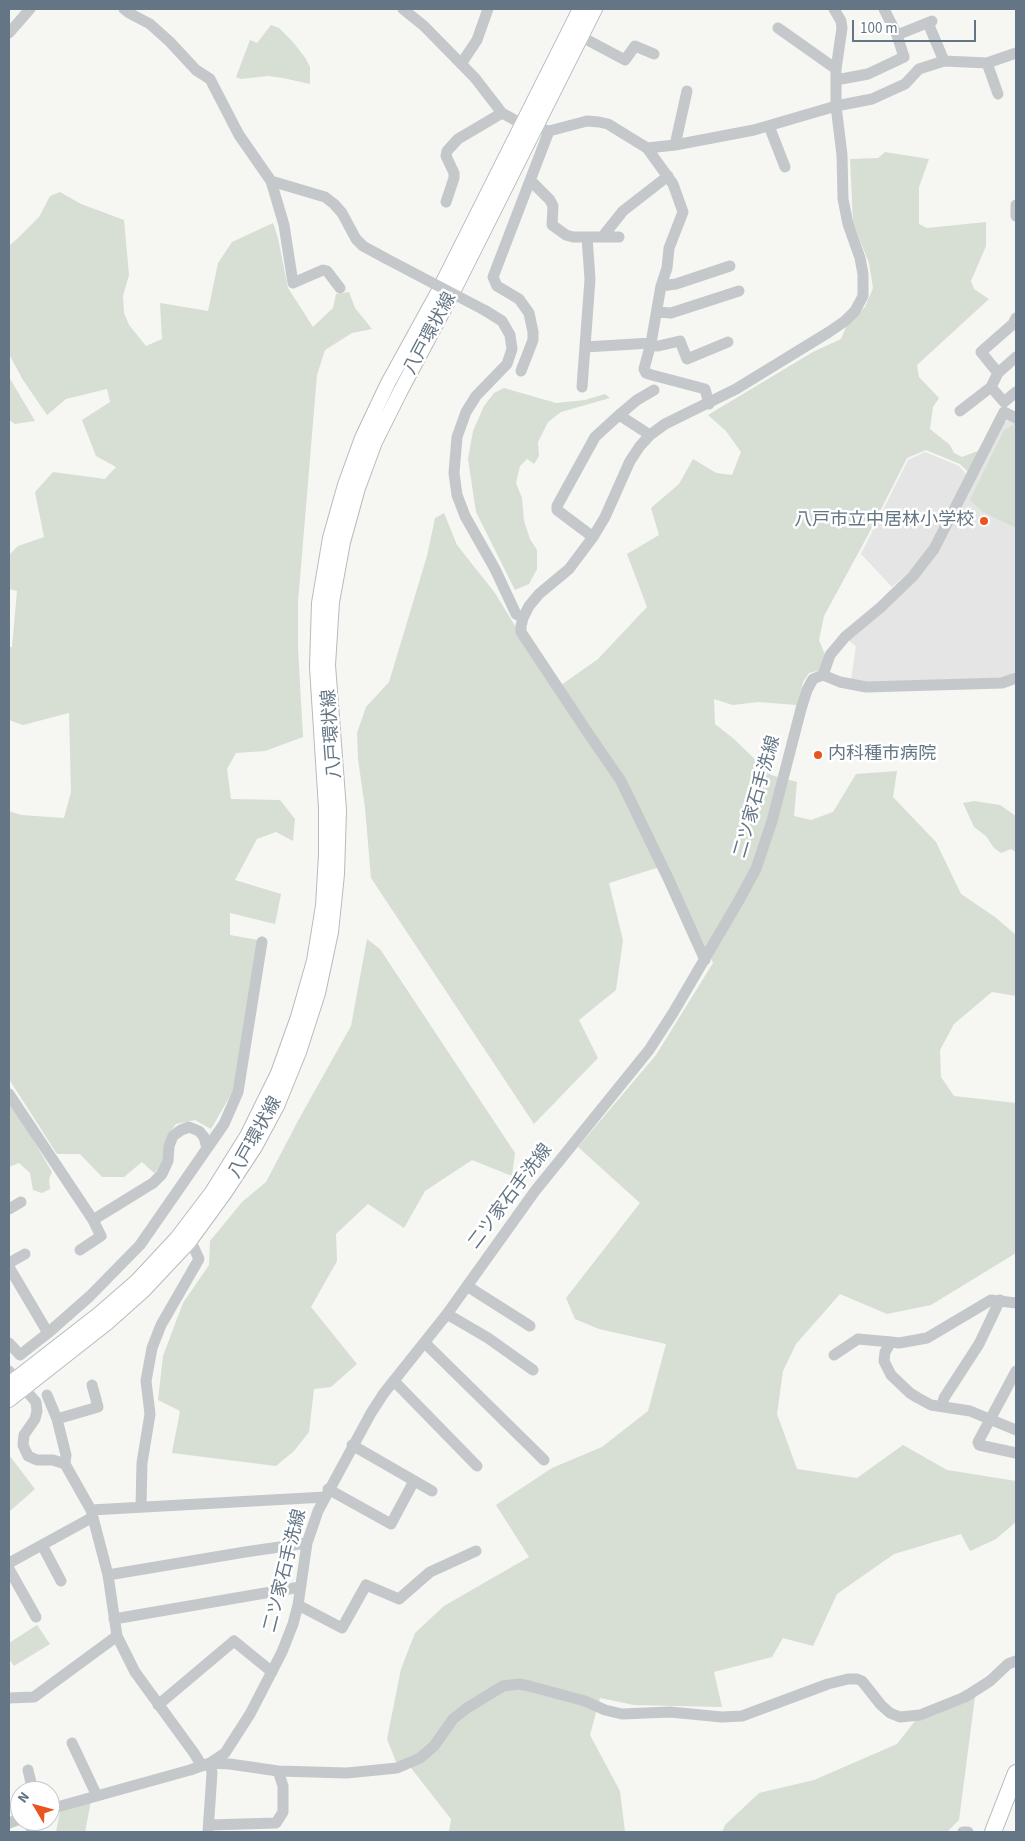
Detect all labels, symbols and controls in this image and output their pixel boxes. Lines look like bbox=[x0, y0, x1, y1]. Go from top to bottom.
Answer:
scale bar bbox=[855, 10, 979, 42]
text: 100 m bbox=[860, 18, 898, 39]
street label: 八戸環状線 bbox=[400, 289, 462, 379]
place label: 八戸市立中居林小学校 bbox=[794, 510, 974, 532]
marker: 八戸市立中居林小学校 bbox=[978, 515, 990, 527]
street label: 八戸環状線 bbox=[319, 688, 347, 780]
street label: 二ツ家石手洗線 bbox=[730, 733, 786, 861]
place label: 内科種市病院 bbox=[828, 744, 936, 766]
marker: 内科種市病院 bbox=[812, 749, 824, 761]
street label: 八戸環状線 bbox=[225, 1093, 287, 1183]
street label: 二ツ家石手洗線 bbox=[464, 1140, 558, 1254]
street label: 二ツ家石手洗線 bbox=[260, 1507, 312, 1635]
north arrow bbox=[10, 1781, 60, 1831]
text: N bbox=[13, 1788, 35, 1807]

